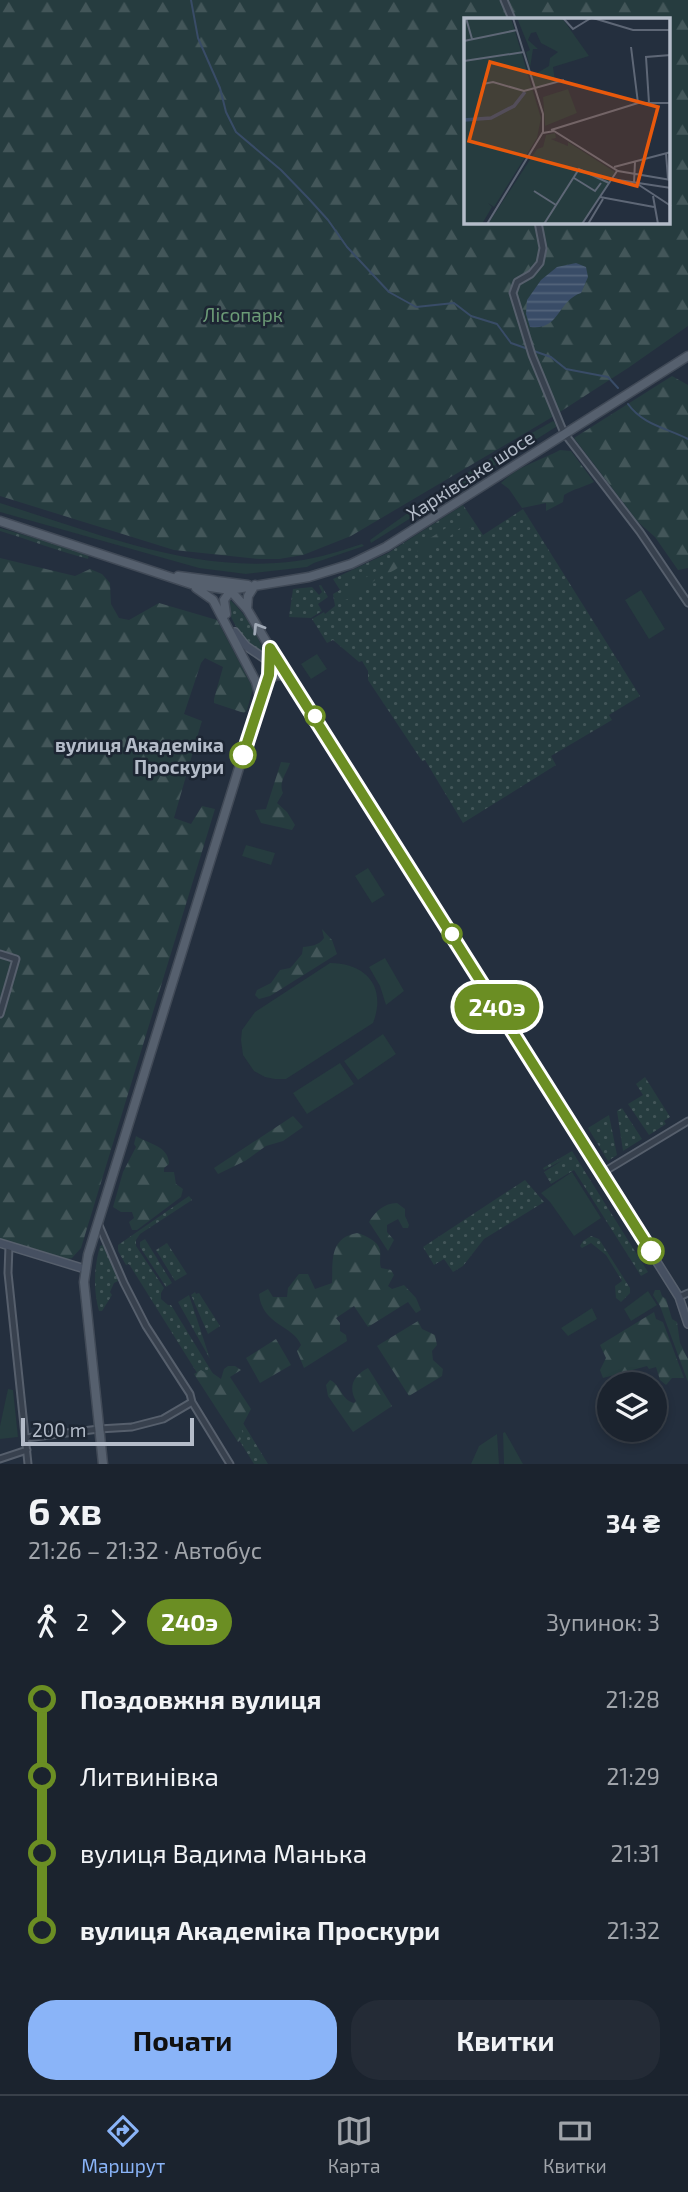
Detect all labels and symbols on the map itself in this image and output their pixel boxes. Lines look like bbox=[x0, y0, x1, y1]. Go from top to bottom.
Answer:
inset map bbox=[464, 18, 670, 224]
park label: Лісопарк bbox=[203, 303, 283, 326]
street label: Харківське шосе bbox=[402, 425, 538, 525]
one-way arrow bbox=[254, 623, 267, 636]
unlabelled marker bbox=[305, 706, 325, 726]
place label: вулиця Академіка Проскури bbox=[55, 733, 224, 778]
marker: вулиця Академіка Проскури bbox=[230, 742, 256, 768]
unlabelled marker bbox=[442, 924, 462, 944]
line badge: 240э bbox=[448, 984, 546, 1030]
unlabelled marker bbox=[638, 1238, 664, 1264]
scale bar bbox=[21, 1415, 194, 1447]

